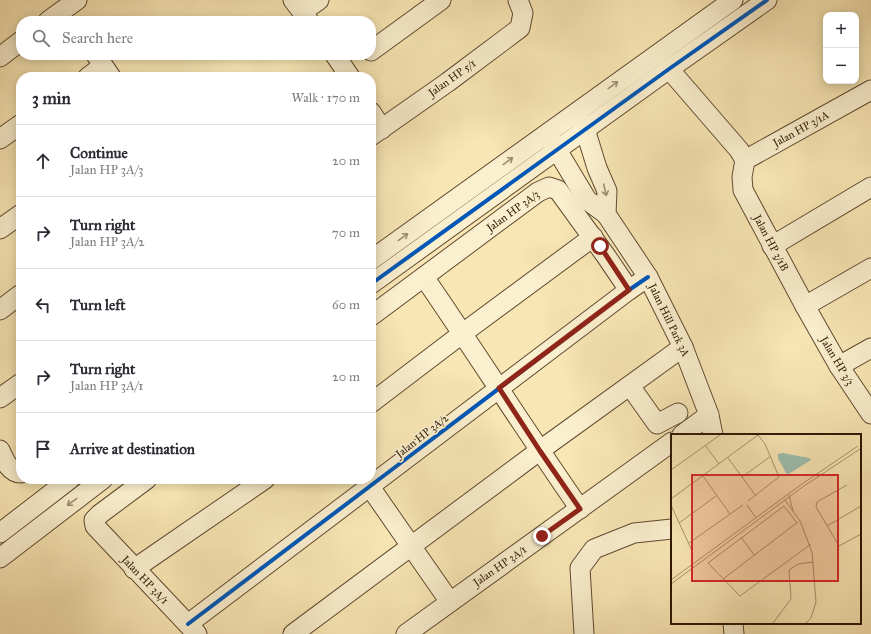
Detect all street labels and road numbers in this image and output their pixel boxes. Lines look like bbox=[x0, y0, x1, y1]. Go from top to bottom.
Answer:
street label: Jalan HP 5/1 bbox=[425, 57, 479, 101]
street label: Jalan HP 3/1A bbox=[770, 108, 832, 151]
street label: Jalan HP 3A/3 bbox=[483, 187, 543, 236]
street label: Jalan HP 3/1B bbox=[749, 212, 791, 274]
street label: Jalan Hill Park 3A bbox=[644, 280, 693, 360]
street label: Jalan HP 3/3 bbox=[816, 333, 857, 388]
street label: Jalan HP 3A/2 bbox=[392, 411, 452, 462]
street label: Jalan HP 3A/1 bbox=[470, 543, 530, 591]
street label: Jalan HP 3A/1 bbox=[117, 552, 171, 608]

